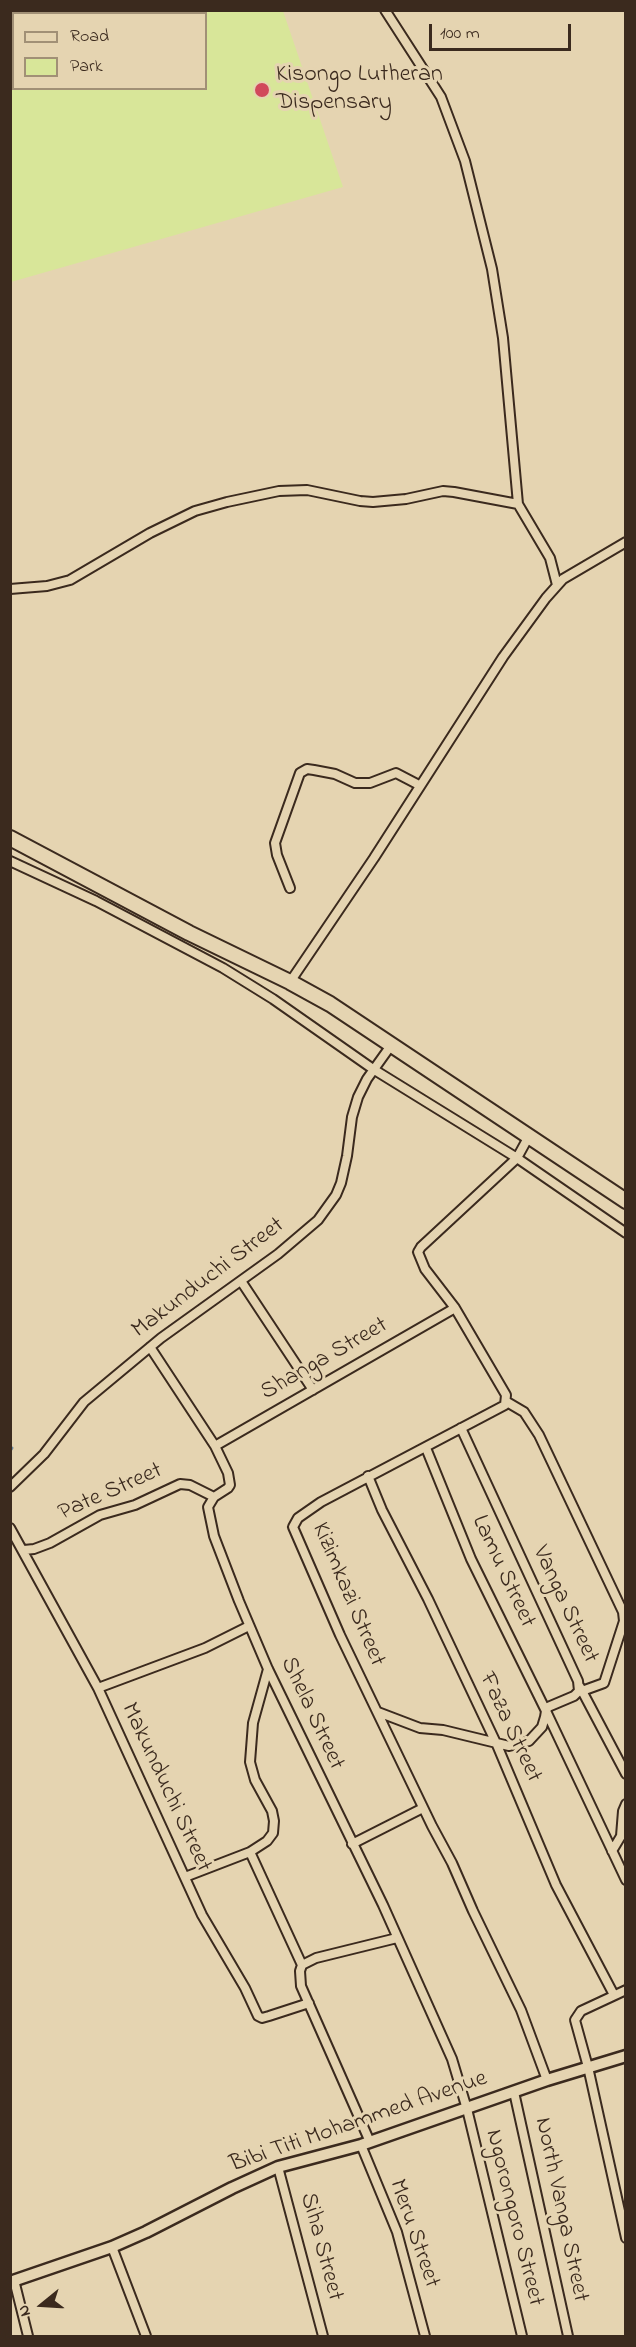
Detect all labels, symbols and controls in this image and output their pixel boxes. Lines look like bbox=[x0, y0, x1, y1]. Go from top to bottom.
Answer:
legend bbox=[12, 12, 207, 90]
scale bar bbox=[432, 12, 574, 50]
text: 100 m bbox=[440, 21, 480, 47]
text: Road bbox=[70, 24, 109, 50]
text: Park bbox=[70, 54, 103, 80]
place label: Kisongo Lutheran Dispensary bbox=[276, 62, 443, 118]
marker: Kisongo Lutheran Dispensary bbox=[253, 81, 271, 99]
street label: Makunduchi Street bbox=[127, 1212, 291, 1346]
street label: Shanga Street bbox=[256, 1312, 394, 1408]
street label: Pate Street bbox=[55, 1457, 167, 1529]
street label: Lamu Street bbox=[463, 1511, 541, 1633]
street label: Kizimkazi Street bbox=[304, 1519, 390, 1671]
street label: Vanga Street bbox=[524, 1542, 604, 1668]
street label: Shela Street bbox=[272, 1653, 350, 1775]
street label: Faza Street bbox=[471, 1668, 547, 1788]
street label: Makunduchi Street bbox=[113, 1699, 217, 1877]
street label: Bibi Titi Mohammed Avenue bbox=[227, 2065, 491, 2181]
street label: North Vanga Street bbox=[526, 2115, 594, 2305]
street label: Ngorongoro Street bbox=[477, 2127, 549, 2309]
street label: Meru Street bbox=[381, 2176, 445, 2292]
street label: Siha Street bbox=[292, 2190, 348, 2304]
north arrow bbox=[12, 2275, 72, 2335]
text: N bbox=[12, 2302, 38, 2319]

